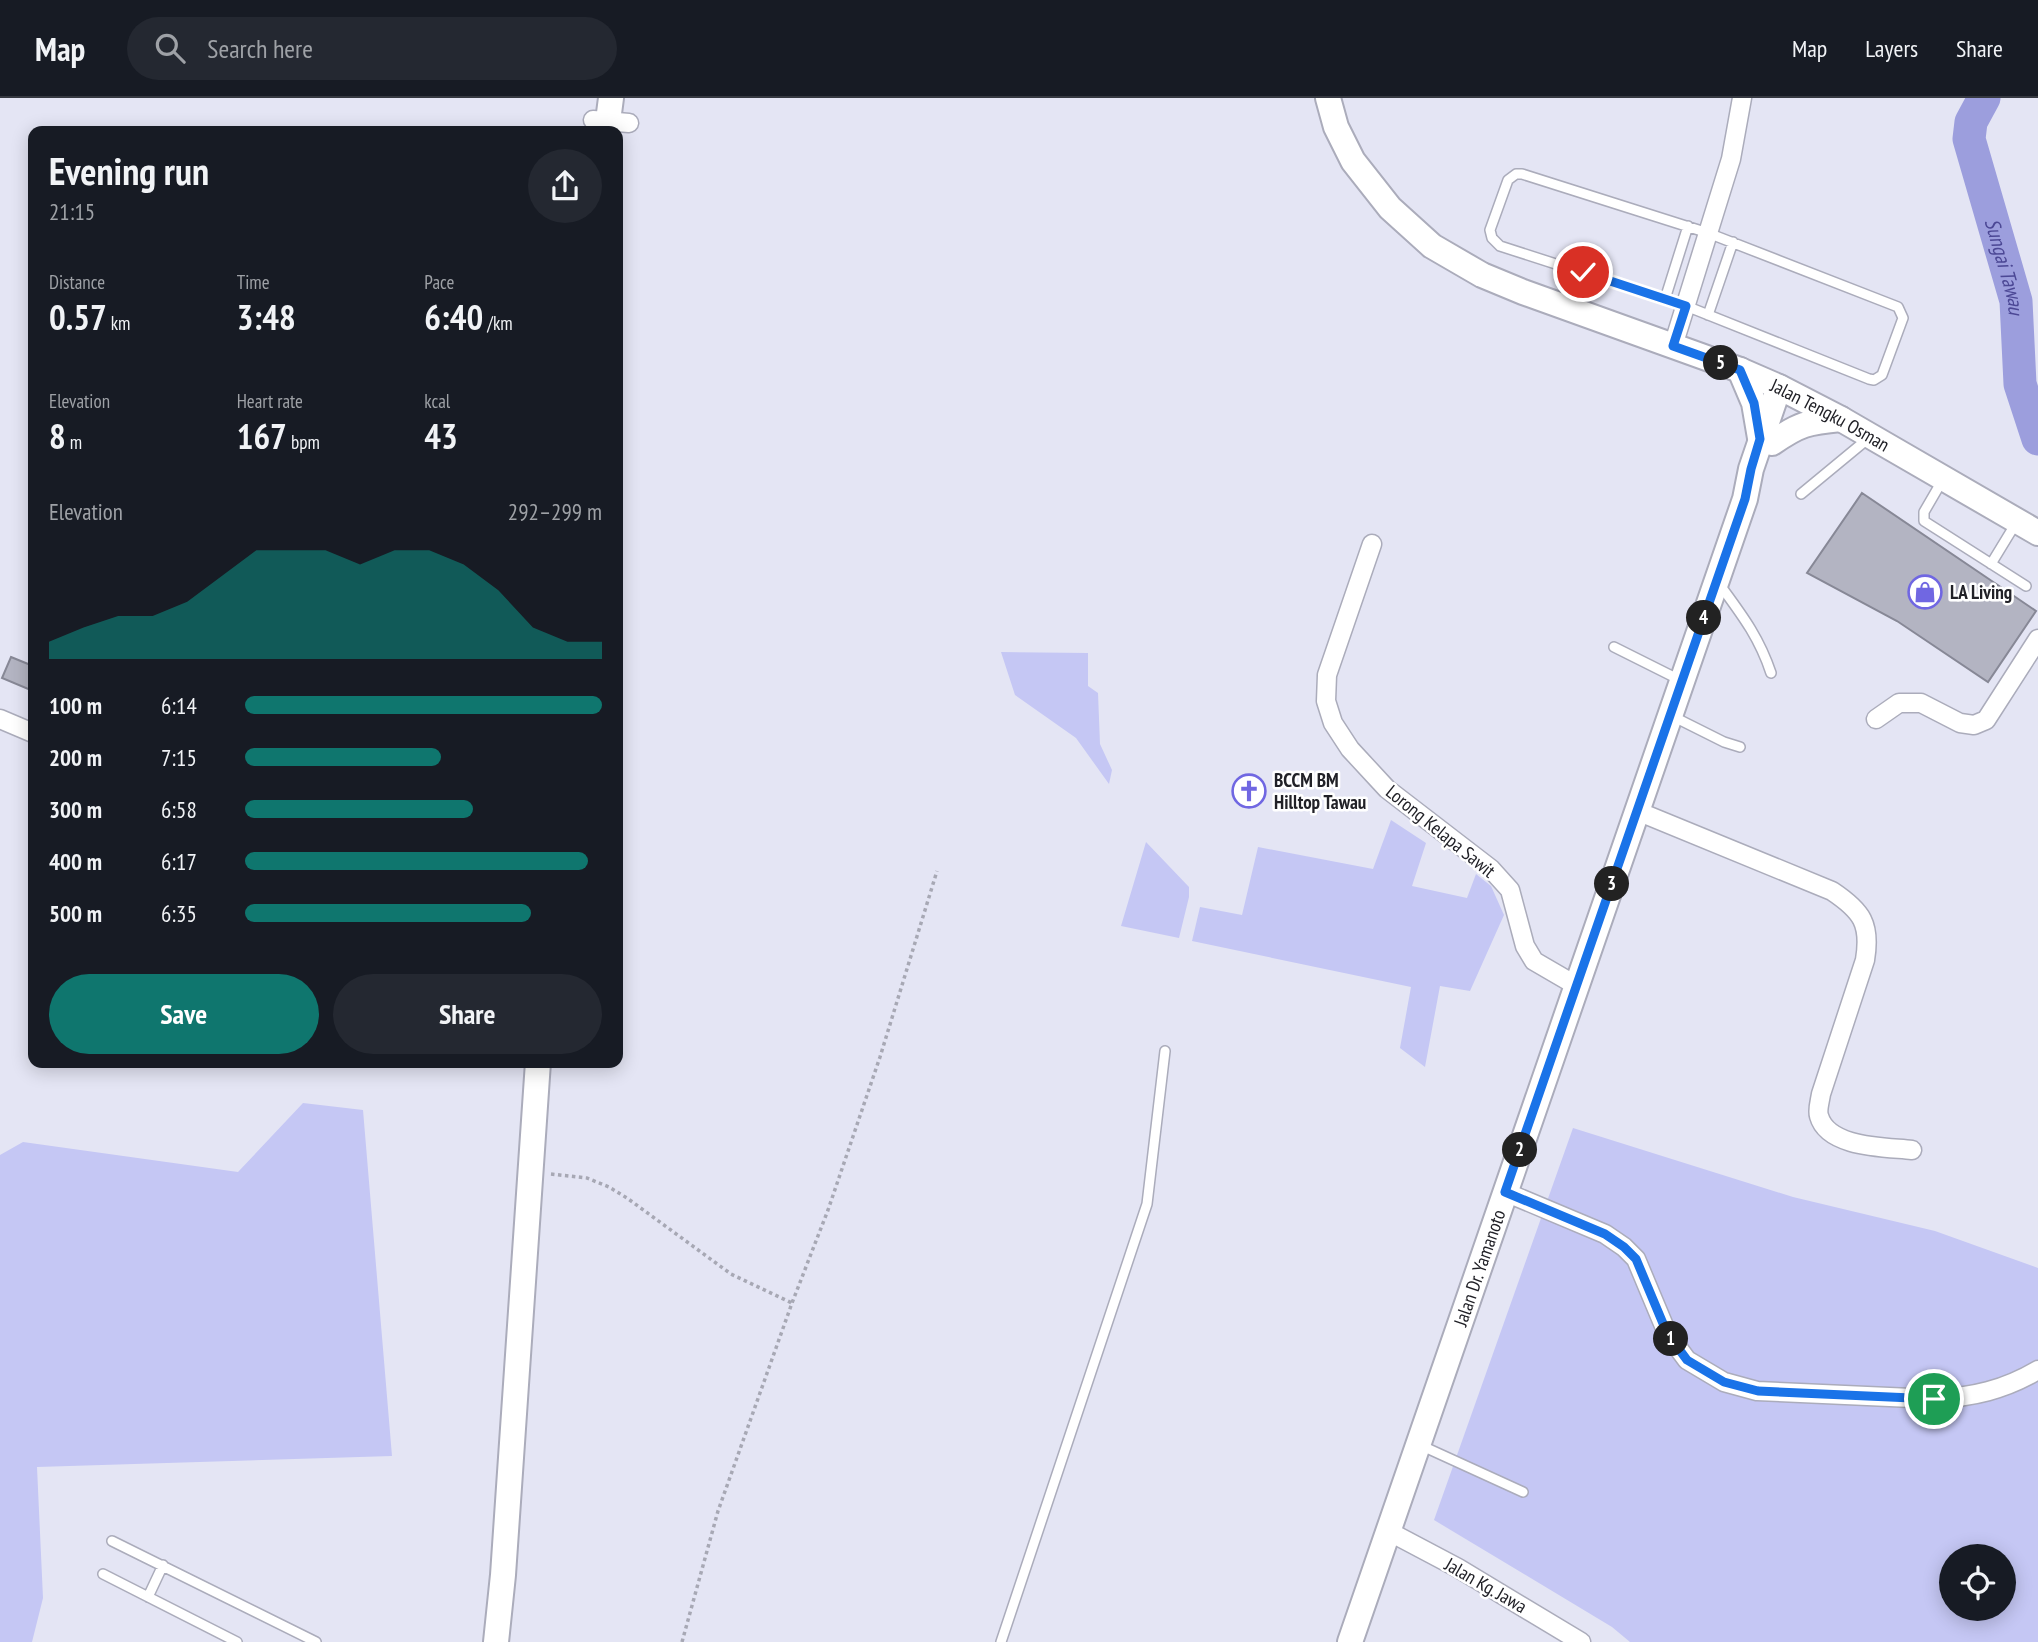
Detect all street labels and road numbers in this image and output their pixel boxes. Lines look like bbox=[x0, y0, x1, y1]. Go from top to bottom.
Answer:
street label: Jalan Tengku Osman bbox=[1766, 372, 1894, 457]
street label: Lorong Kelapa Sawit bbox=[1381, 780, 1501, 883]
street label: Jalan Dr. Yamanoto bbox=[1448, 1206, 1511, 1330]
street label: Jalan Kg. Jawa bbox=[1440, 1551, 1531, 1618]

